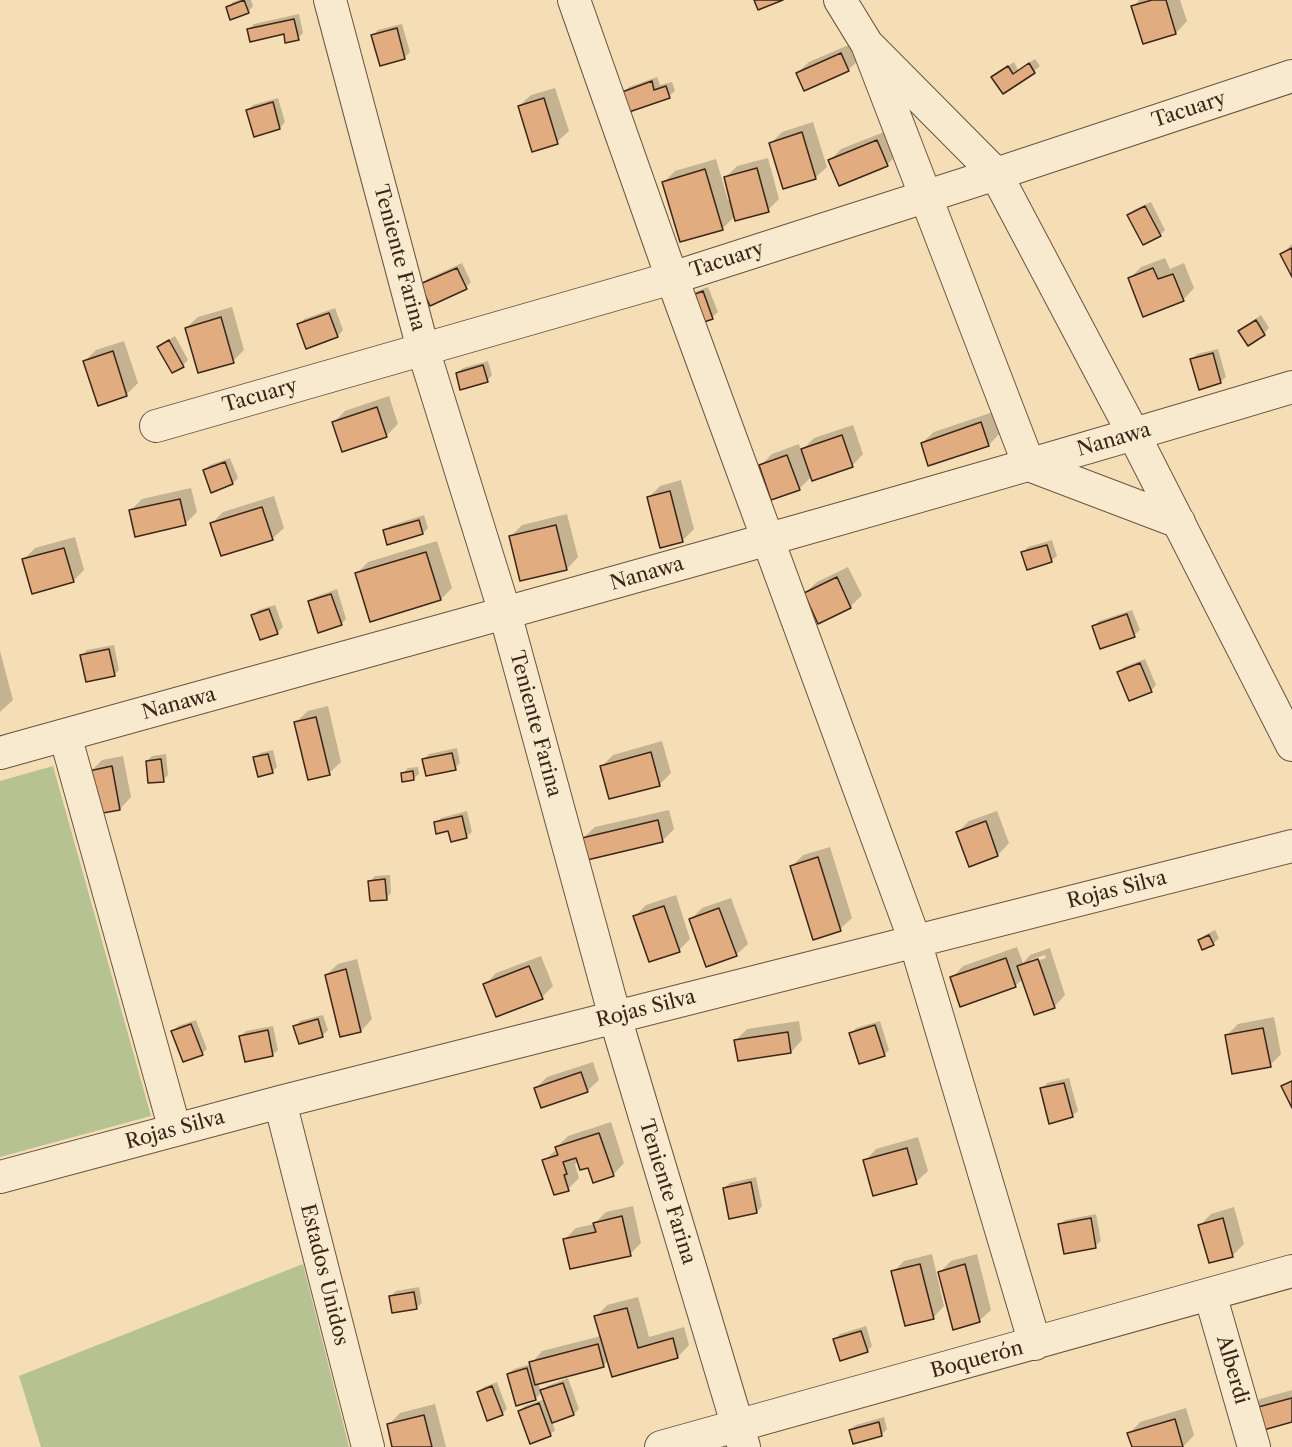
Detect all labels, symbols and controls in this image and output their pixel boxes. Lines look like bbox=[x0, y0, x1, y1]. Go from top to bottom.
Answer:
street label: Tacuary bbox=[1149, 87, 1229, 133]
street label: Teniente Farina bbox=[368, 182, 430, 334]
street label: Tacuary bbox=[687, 237, 767, 283]
street label: Tacuary bbox=[220, 374, 300, 418]
street label: Nanawa bbox=[1074, 418, 1154, 462]
street label: Nanawa bbox=[607, 552, 687, 596]
street label: Teniente Farina bbox=[504, 648, 566, 800]
street label: Nanawa bbox=[139, 683, 219, 725]
street label: Rojas Silva bbox=[1065, 866, 1169, 914]
street label: Rojas Silva bbox=[594, 985, 698, 1033]
street label: Rojas Silva bbox=[123, 1105, 227, 1155]
street label: Teniente Farina bbox=[634, 1116, 700, 1268]
street label: Estados Unidos bbox=[295, 1202, 353, 1348]
street label: Alberdi bbox=[1211, 1333, 1253, 1407]
street label: Boquerón bbox=[928, 1336, 1026, 1384]

